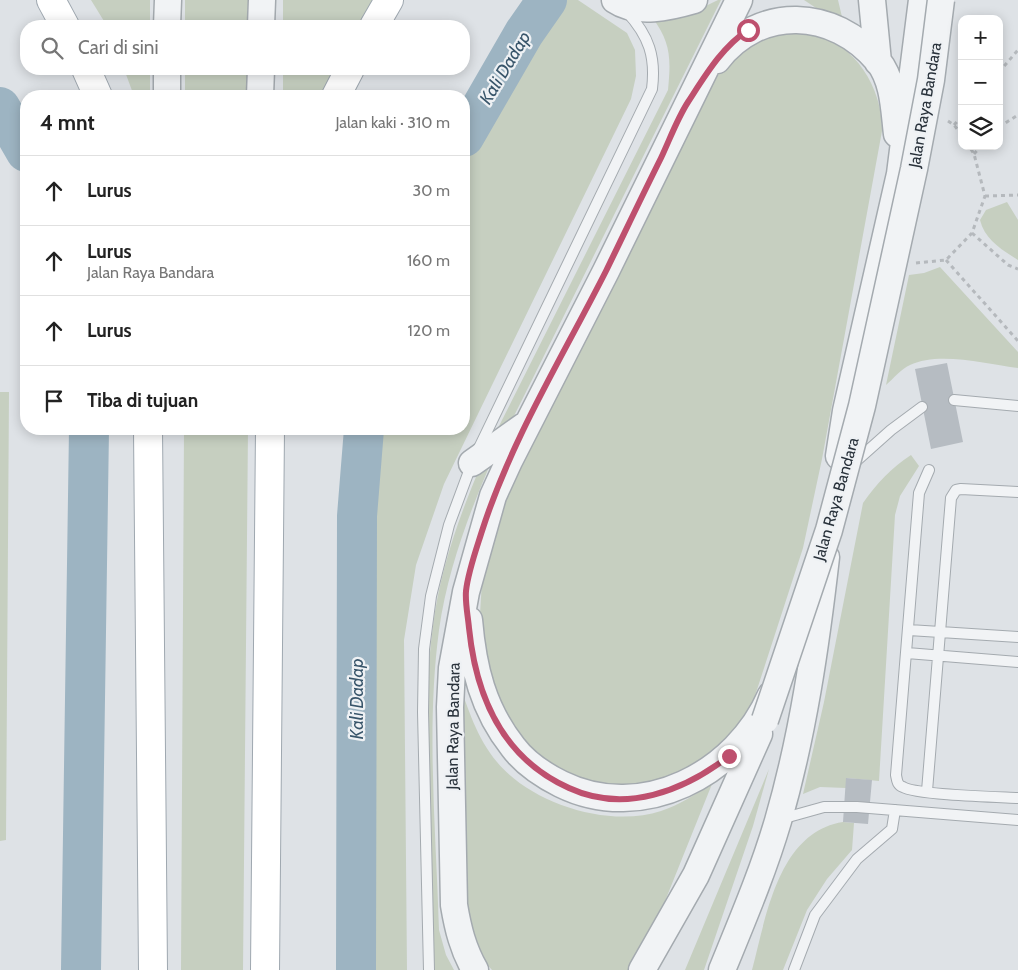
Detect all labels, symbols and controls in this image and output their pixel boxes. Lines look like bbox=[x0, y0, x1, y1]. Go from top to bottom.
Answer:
map controls bbox=[958, 15, 1003, 150]
button: + bbox=[958, 15, 1003, 60]
route start bbox=[737, 19, 760, 42]
search box bbox=[20, 20, 470, 75]
water label: Kali Dadap bbox=[475, 28, 535, 108]
icon: search bbox=[38, 34, 66, 62]
text: Cari di sini bbox=[78, 36, 159, 59]
street label: Jalan Raya Bandara bbox=[904, 40, 945, 170]
button: − bbox=[958, 60, 1003, 105]
button: layers bbox=[958, 105, 1003, 150]
text: 4 mnt bbox=[40, 110, 95, 135]
text: Jalan kaki · 310 m bbox=[335, 113, 450, 132]
icon: ahead bbox=[40, 177, 68, 205]
text: Lurus bbox=[87, 179, 132, 202]
text: 30 m bbox=[413, 181, 450, 200]
text: Lurus bbox=[87, 240, 132, 263]
icon: ahead bbox=[40, 247, 68, 275]
text: 160 m bbox=[407, 251, 450, 270]
text: Jalan Raya Bandara bbox=[87, 263, 214, 282]
icon: ahead bbox=[40, 317, 68, 345]
text: Lurus bbox=[87, 319, 132, 342]
text: 120 m bbox=[408, 321, 450, 340]
icon: arrive bbox=[40, 387, 68, 415]
text: Tiba di tujuan bbox=[87, 389, 198, 412]
street label: Jalan Raya Bandara bbox=[809, 435, 863, 564]
water label: Kali Dadap bbox=[346, 658, 368, 740]
street label: Jalan Raya Bandara bbox=[442, 662, 464, 791]
route end bbox=[718, 745, 741, 768]

